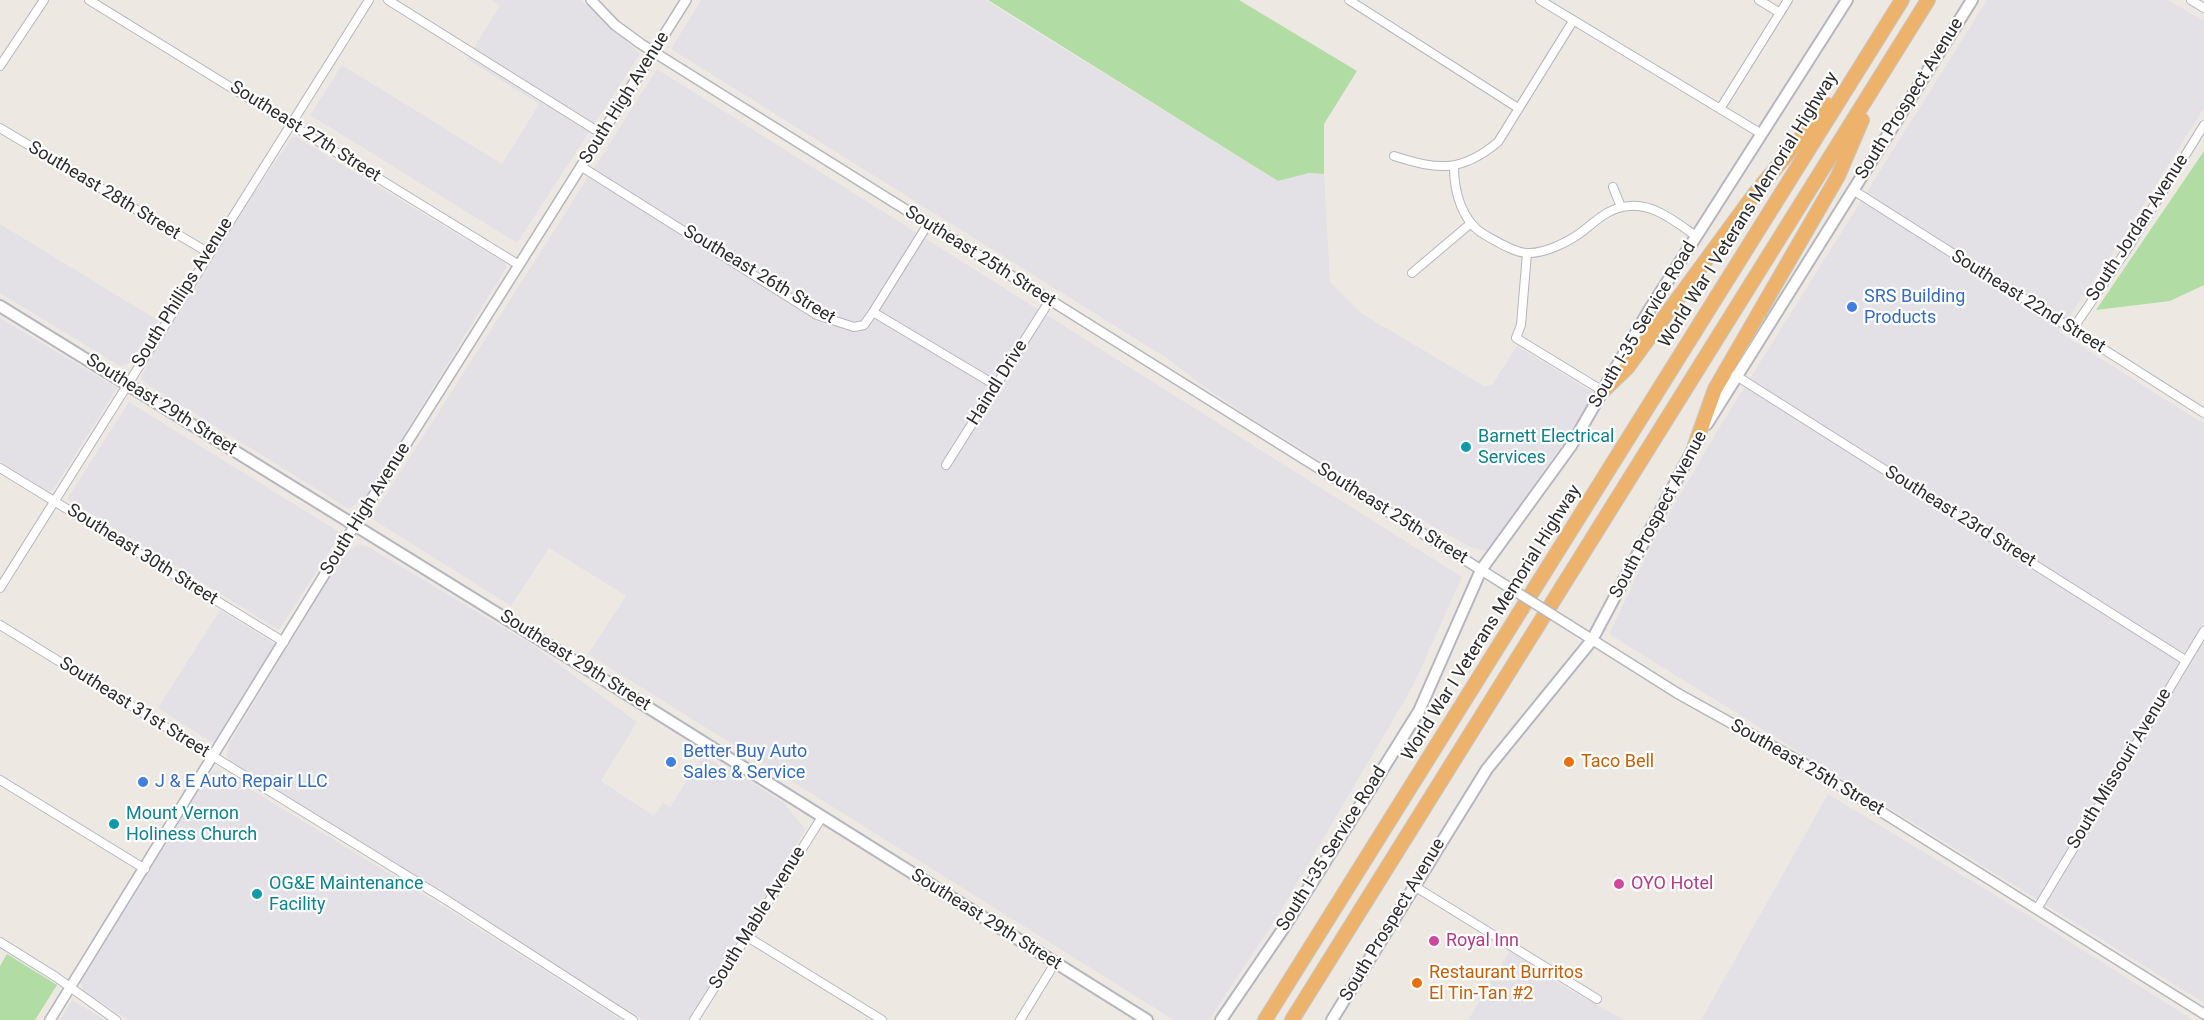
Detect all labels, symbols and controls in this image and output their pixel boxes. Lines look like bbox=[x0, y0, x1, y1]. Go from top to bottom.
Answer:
street label: South Prospect Avenue bbox=[1851, 14, 1969, 184]
street label: South High Avenue bbox=[576, 28, 674, 168]
street label: World War I Veterans Memorial Highway bbox=[1655, 68, 1843, 352]
street label: Southeast 27th Street bbox=[226, 77, 384, 187]
street label: Southeast 28th Street bbox=[24, 137, 184, 245]
street label: South Jordan Avenue bbox=[2083, 151, 2193, 305]
street label: Southeast 25th Street bbox=[901, 202, 1059, 312]
street label: South Phillips Avenue bbox=[128, 214, 238, 372]
street label: Southeast 26th Street bbox=[679, 221, 839, 329]
street label: South I-35 Service Road bbox=[1585, 238, 1701, 412]
street label: Southeast 22nd Street bbox=[1947, 246, 2109, 358]
place label: SRS Building Products bbox=[1864, 286, 1965, 328]
marker: SRS Building Products bbox=[1845, 300, 1859, 314]
street label: Haindl Drive bbox=[963, 336, 1033, 430]
street label: Southeast 29th Street bbox=[82, 350, 240, 460]
place label: Barnett Electrical Services bbox=[1478, 426, 1614, 468]
street label: South Prospect Avenue bbox=[1606, 428, 1712, 602]
street label: South High Avenue bbox=[317, 439, 415, 579]
marker: Barnett Electrical Services bbox=[1459, 440, 1473, 454]
street label: Southeast 25th Street bbox=[1313, 459, 1471, 569]
street label: Southeast 23rd Street bbox=[1881, 462, 2039, 572]
street label: World War I Veterans Memorial Highway bbox=[1398, 481, 1586, 765]
street label: Southeast 30th Street bbox=[63, 500, 221, 610]
street label: Southeast 29th Street bbox=[496, 606, 654, 716]
street label: Southeast 31st Street bbox=[55, 653, 213, 763]
street label: South Missouri Avenue bbox=[2063, 685, 2177, 853]
street label: Southeast 25th Street bbox=[1726, 715, 1888, 821]
place label: Better Buy Auto Sales & Service bbox=[683, 741, 807, 783]
place label: Taco Bell bbox=[1581, 751, 1654, 773]
marker: Better Buy Auto Sales & Service bbox=[664, 755, 678, 769]
marker: Taco Bell bbox=[1562, 755, 1576, 769]
street label: South I-35 Service Road bbox=[1272, 763, 1392, 935]
place label: J & E Auto Repair LLC bbox=[155, 771, 328, 793]
marker: J & E Auto Repair LLC bbox=[136, 775, 150, 789]
place label: Mount Vernon Holiness Church bbox=[126, 803, 257, 846]
marker: Mount Vernon Holiness Church bbox=[107, 817, 121, 831]
street label: South Prospect Avenue bbox=[1336, 835, 1450, 1005]
street label: South Mable Avenue bbox=[705, 843, 811, 993]
street label: Southeast 29th Street bbox=[907, 865, 1065, 975]
place label: OG&E Maintenance Facility bbox=[269, 873, 423, 916]
place label: OYO Hotel bbox=[1631, 873, 1713, 895]
marker: OYO Hotel bbox=[1612, 877, 1626, 891]
marker: OG&E Maintenance Facility bbox=[250, 887, 264, 901]
place label: Royal Inn bbox=[1446, 930, 1519, 952]
marker: Royal Inn bbox=[1427, 934, 1441, 948]
place label: Restaurant Burritos El Tin-Tan #2 bbox=[1429, 962, 1583, 1004]
marker: Restaurant Burritos El Tin-Tan #2 bbox=[1410, 976, 1424, 990]

